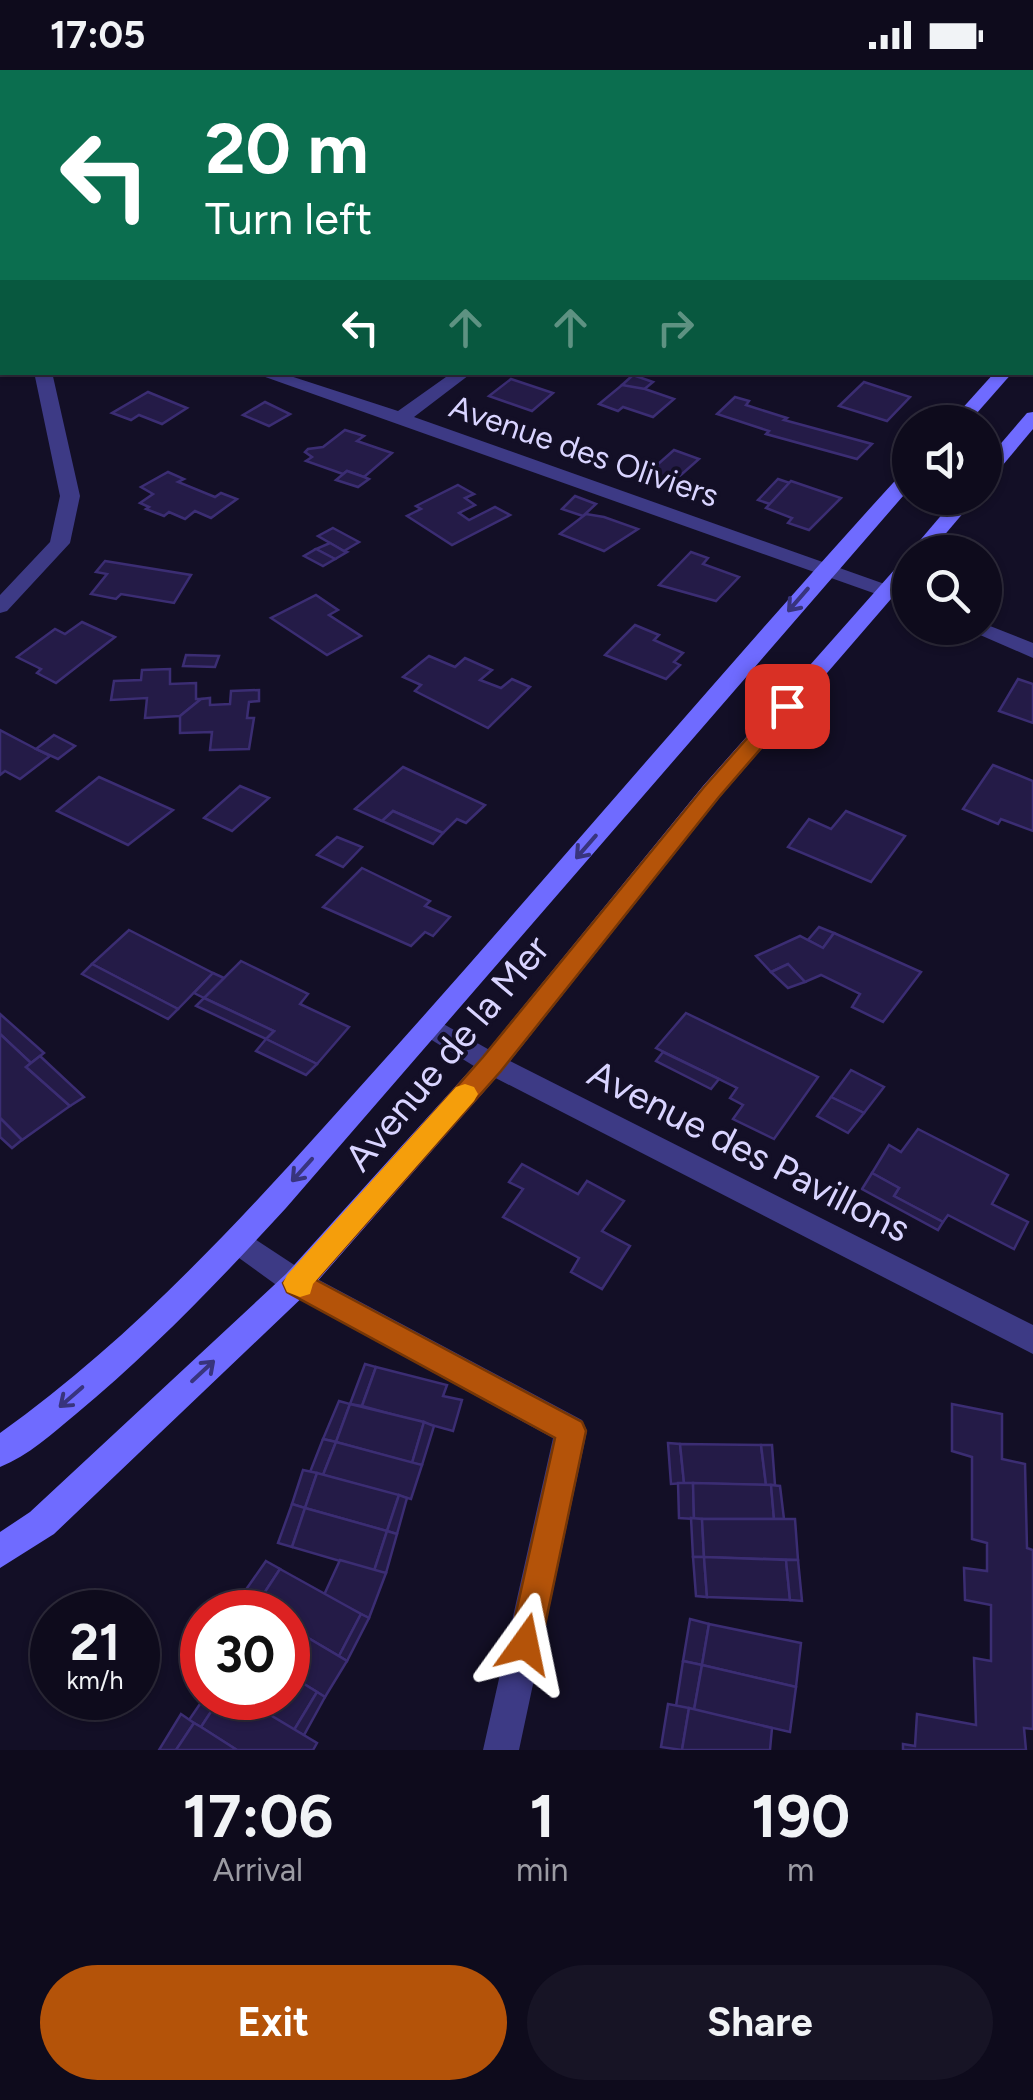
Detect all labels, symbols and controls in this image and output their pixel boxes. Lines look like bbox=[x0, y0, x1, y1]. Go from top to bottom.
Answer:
text: 17:05 bbox=[50, 12, 145, 58]
text: 20 m bbox=[205, 106, 369, 191]
icon: left bbox=[40, 110, 170, 240]
text: Turn left bbox=[205, 191, 372, 245]
icon: left bbox=[333, 300, 388, 355]
icon: ahead bbox=[438, 300, 493, 355]
icon: ahead bbox=[543, 300, 598, 355]
icon: right bbox=[648, 300, 703, 355]
street label: Avenue des Oliviers bbox=[445, 387, 723, 515]
map controls bbox=[892, 405, 1002, 645]
button: sound bbox=[892, 405, 1002, 515]
button: search bbox=[892, 535, 1002, 645]
one-way arrow bbox=[786, 587, 809, 612]
pin bbox=[745, 664, 830, 749]
icon: arrive bbox=[760, 679, 815, 734]
one-way arrow bbox=[575, 833, 597, 859]
street label: Avenue de la Mer bbox=[335, 926, 559, 1180]
street label: Avenue des Pavillons bbox=[580, 1050, 918, 1252]
one-way arrow bbox=[291, 1157, 314, 1182]
one-way arrow bbox=[190, 1360, 215, 1383]
one-way arrow bbox=[58, 1386, 84, 1408]
speed limit sign: 30 bbox=[180, 1590, 310, 1720]
position arrow bbox=[473, 1592, 577, 1696]
text: 21 bbox=[70, 1612, 120, 1673]
text: km/h bbox=[66, 1665, 124, 1695]
text: 17:06 bbox=[183, 1780, 333, 1852]
text: 1 bbox=[530, 1780, 555, 1852]
text: 190 bbox=[751, 1780, 850, 1852]
text: Arrival bbox=[213, 1851, 303, 1889]
text: min bbox=[516, 1851, 568, 1889]
text: m bbox=[787, 1851, 814, 1889]
button: Exit bbox=[40, 1965, 507, 2080]
button: Share bbox=[527, 1965, 993, 2080]

